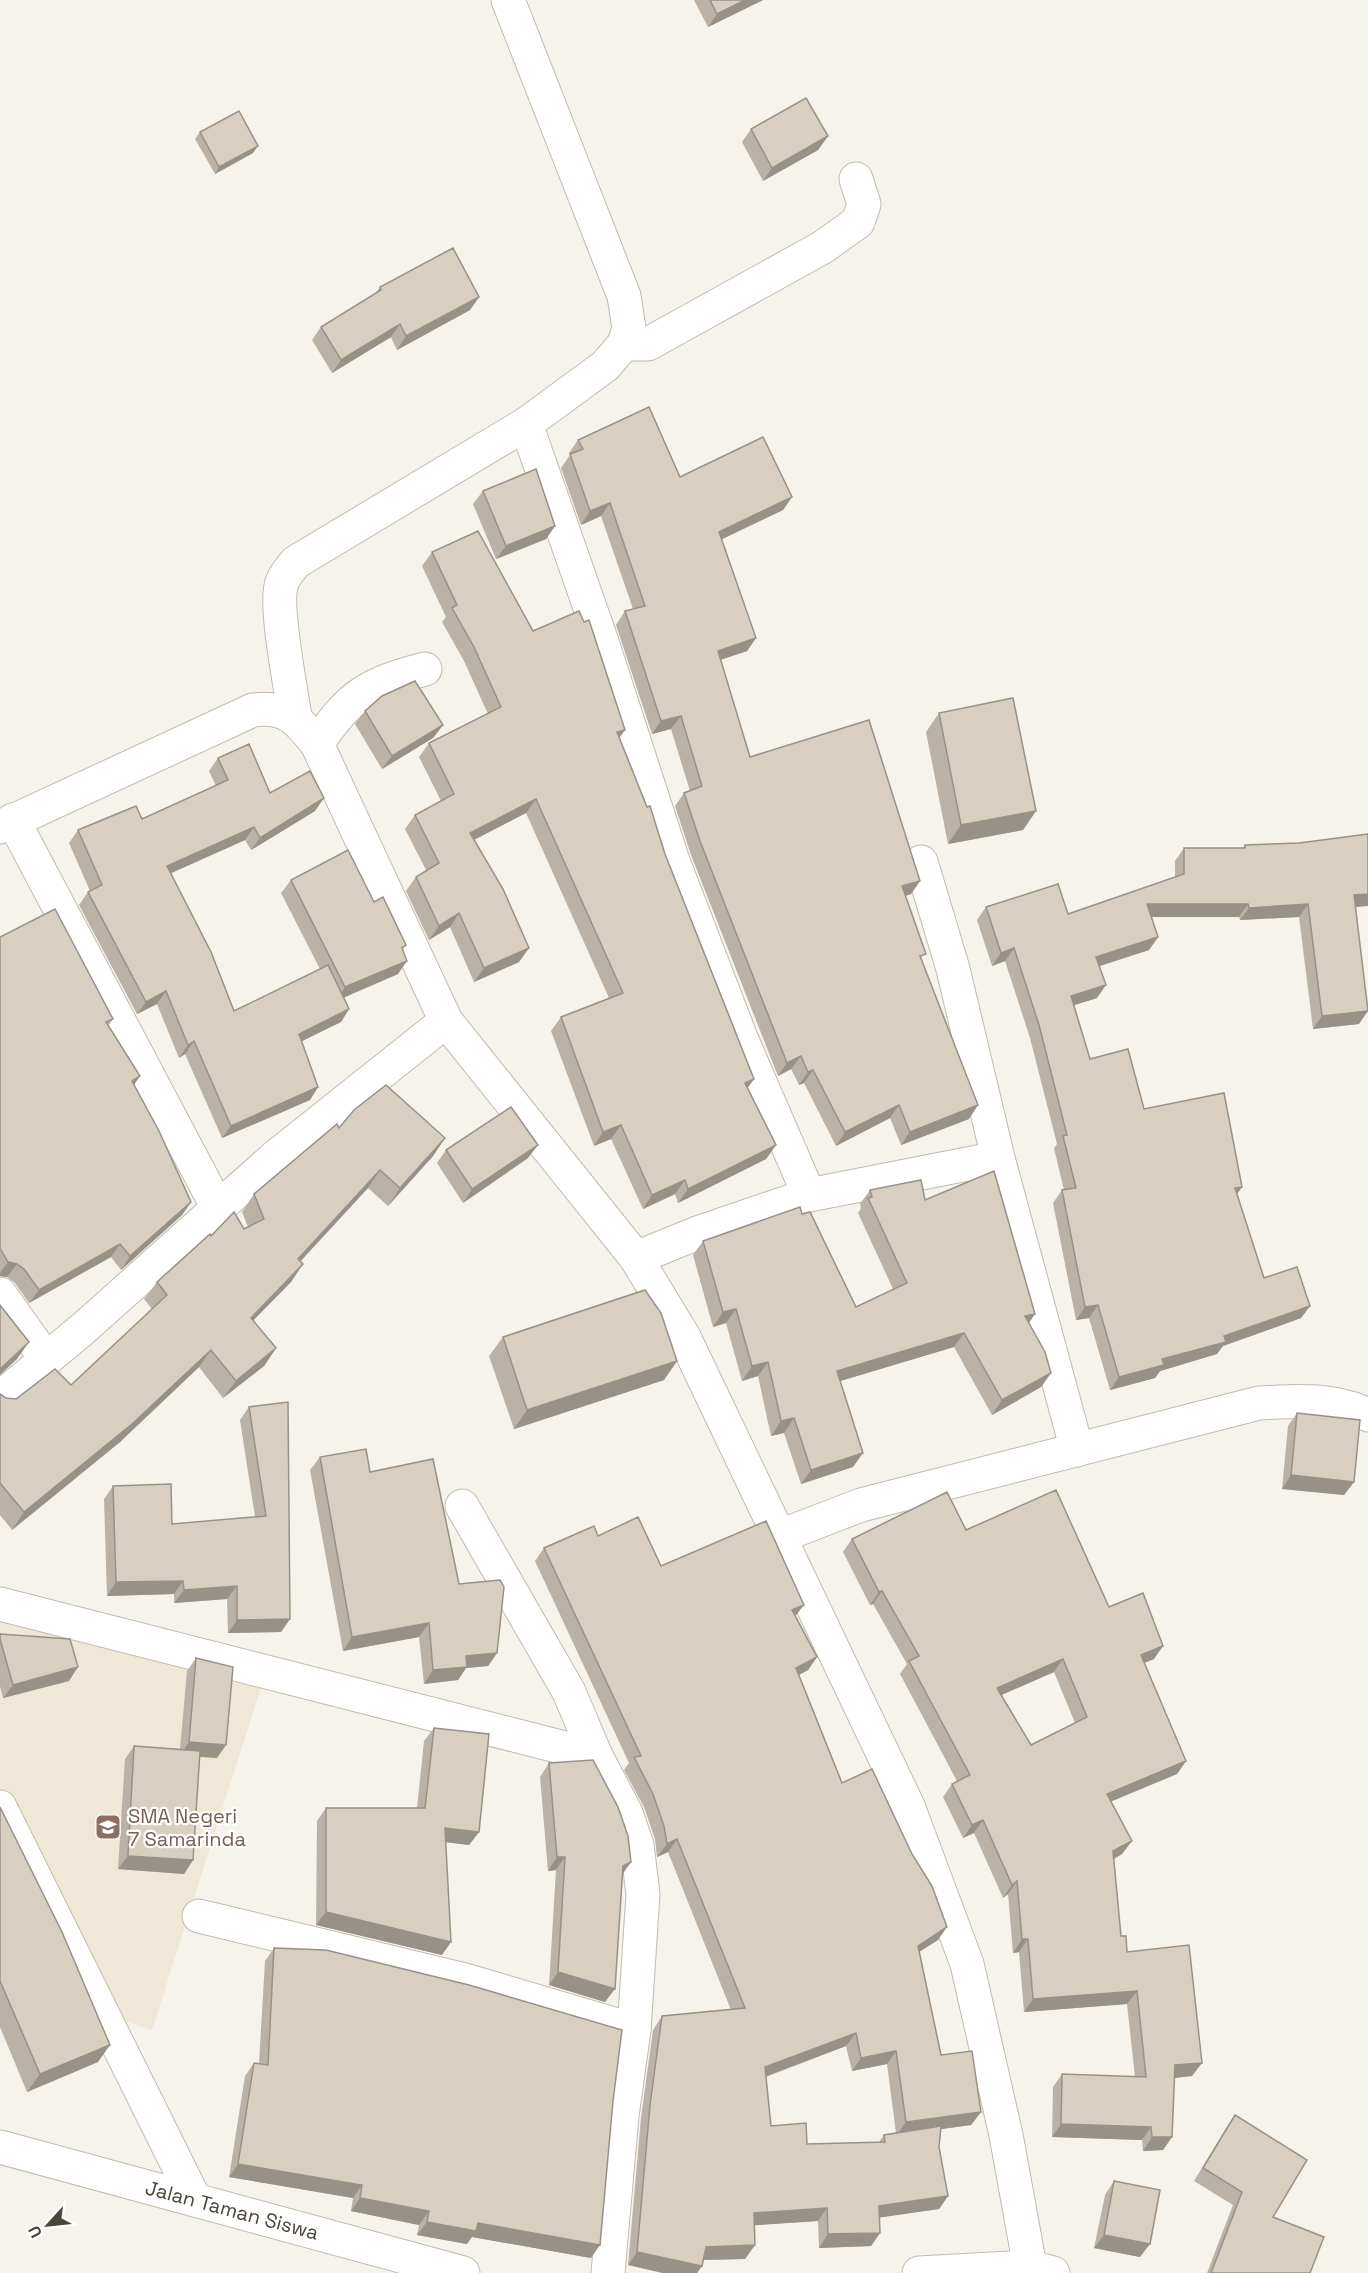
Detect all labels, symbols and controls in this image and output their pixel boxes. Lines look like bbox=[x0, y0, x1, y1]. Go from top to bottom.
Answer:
place label: SMA Negeri 7 Samarinda bbox=[128, 1803, 246, 1852]
school or university icon: SMA Negeri 7 Samarinda bbox=[93, 1812, 123, 1842]
street label: Jalan Taman Siswa bbox=[142, 2174, 322, 2246]
north arrow bbox=[18, 2195, 78, 2255]
text: U bbox=[23, 2222, 47, 2241]

